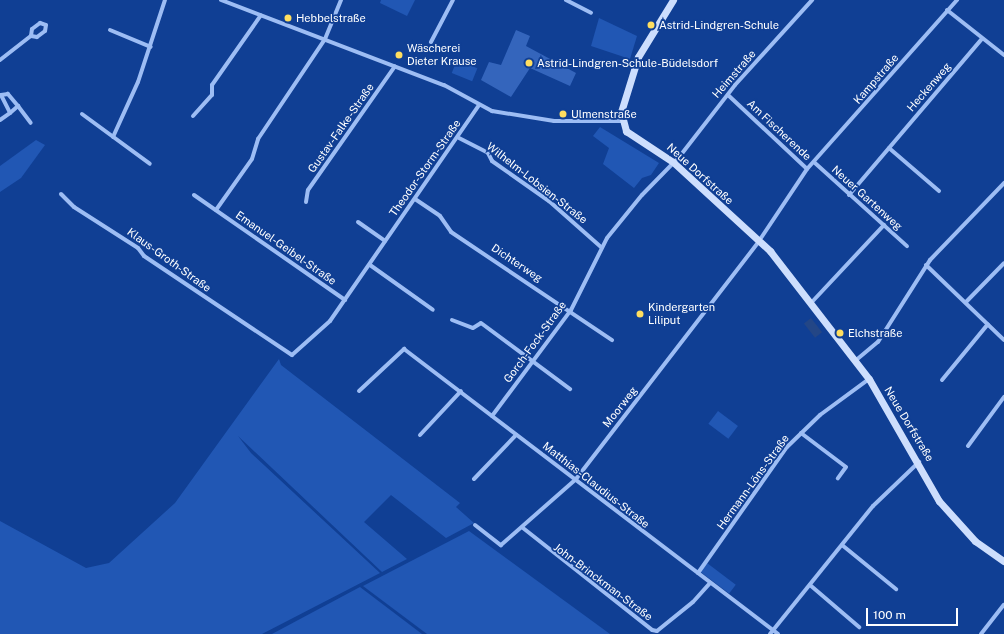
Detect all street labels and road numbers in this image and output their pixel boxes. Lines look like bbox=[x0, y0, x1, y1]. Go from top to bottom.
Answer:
street label: Heimstraße bbox=[710, 47, 758, 101]
street label: Kampstraße bbox=[851, 51, 901, 107]
street label: Heckenweg bbox=[904, 60, 954, 114]
street label: Gustav-Falke-Straße bbox=[305, 81, 377, 175]
street label: Am Fischerende bbox=[744, 97, 814, 163]
street label: Theodor-Storm-Straße bbox=[387, 117, 463, 219]
street label: Wilhelm-Lobsien-Straße bbox=[484, 140, 590, 226]
street label: Neue Dorfstraße bbox=[664, 141, 736, 207]
street label: Neuer Gartenweg bbox=[829, 163, 905, 233]
street label: Emanuel-Geibel-Straße bbox=[233, 208, 339, 288]
street label: Klaus-Groth-Straße bbox=[124, 225, 214, 295]
street label: Dichterweg bbox=[489, 241, 545, 285]
street label: Gorch-Fock-Straße bbox=[501, 299, 569, 385]
street label: Moorweg bbox=[600, 384, 640, 430]
street label: Neue Dorfstraße bbox=[881, 384, 937, 464]
street label: Hermann-Löns-Straße bbox=[714, 432, 792, 532]
street label: Matthias-Claudius-Straße bbox=[540, 439, 652, 531]
street label: John-Brinckman-Straße bbox=[551, 540, 655, 624]

